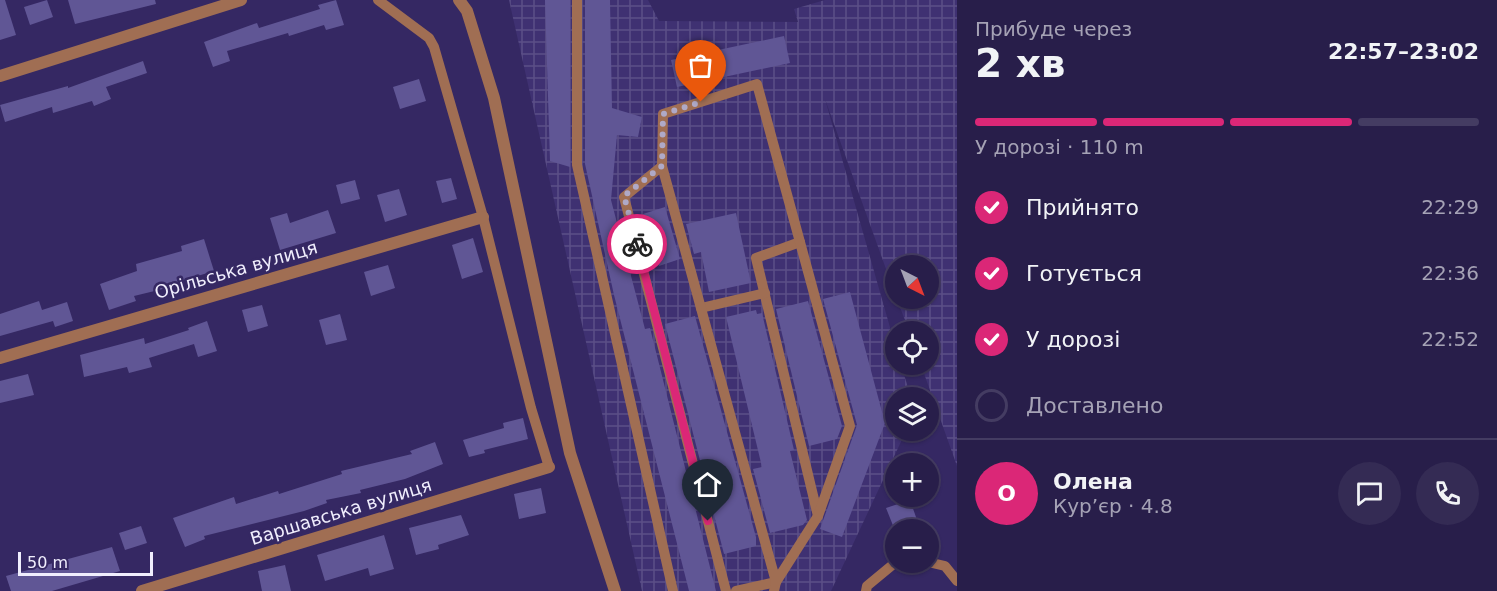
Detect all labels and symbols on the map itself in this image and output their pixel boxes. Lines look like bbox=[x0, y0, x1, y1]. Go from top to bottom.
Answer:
pin bbox=[675, 40, 726, 102]
courier bbox=[607, 214, 667, 274]
street label: Орільська вулиця bbox=[152, 236, 320, 303]
north arrow bbox=[885, 255, 939, 309]
pin bbox=[682, 459, 733, 521]
street label: Варшавська вулиця bbox=[248, 474, 434, 549]
scale bar bbox=[18, 549, 153, 576]

